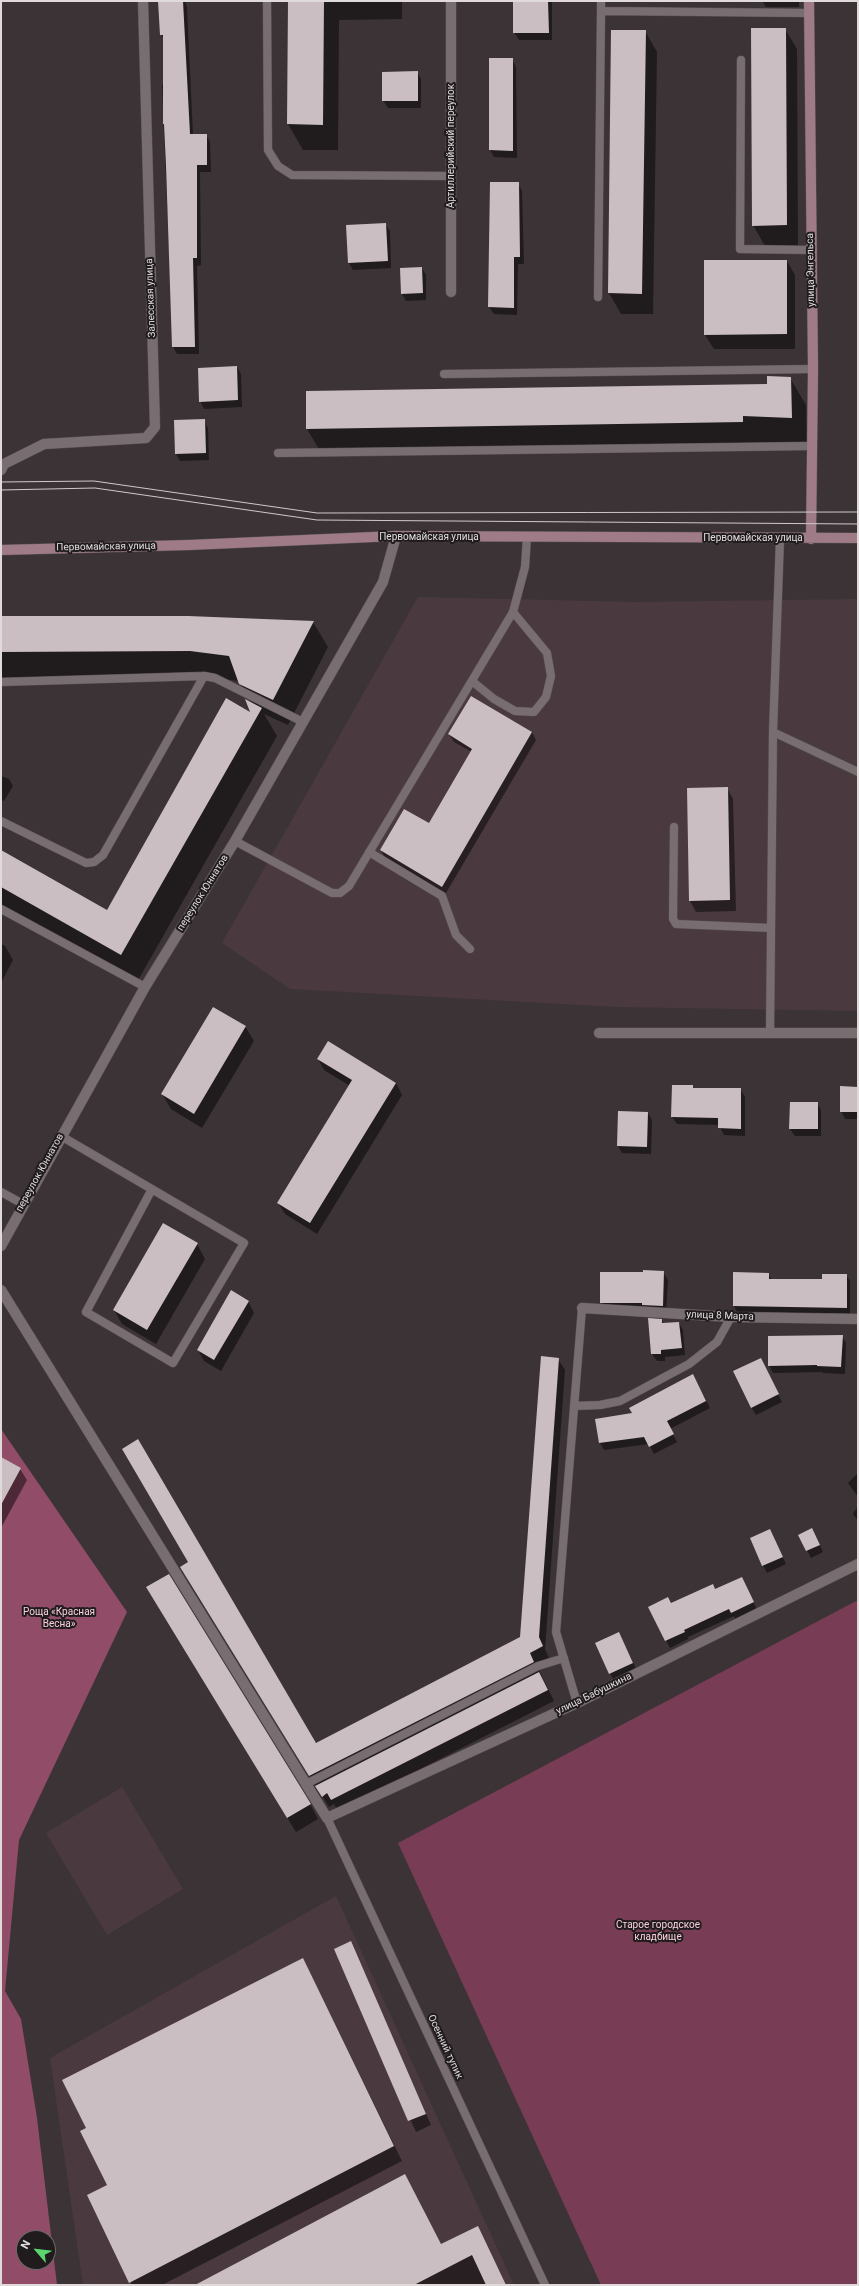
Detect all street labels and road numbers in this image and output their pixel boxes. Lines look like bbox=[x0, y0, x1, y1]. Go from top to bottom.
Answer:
street label: Артиллерийский переулок bbox=[445, 84, 457, 208]
street label: улица Энгельса bbox=[804, 233, 818, 307]
street label: Залесская улица bbox=[144, 258, 158, 338]
street label: Первомайская улица bbox=[379, 531, 479, 543]
street label: Первомайская улица bbox=[703, 532, 803, 544]
street label: Первомайская улица bbox=[56, 540, 156, 554]
street label: переулок Юннатов bbox=[175, 853, 231, 933]
street label: переулок Юннатов bbox=[13, 1132, 67, 1214]
street label: улица 8 Марта bbox=[686, 1309, 754, 1323]
street label: улица Бабушкина bbox=[554, 1671, 634, 1717]
street label: Осенний тупик bbox=[425, 2013, 465, 2081]

